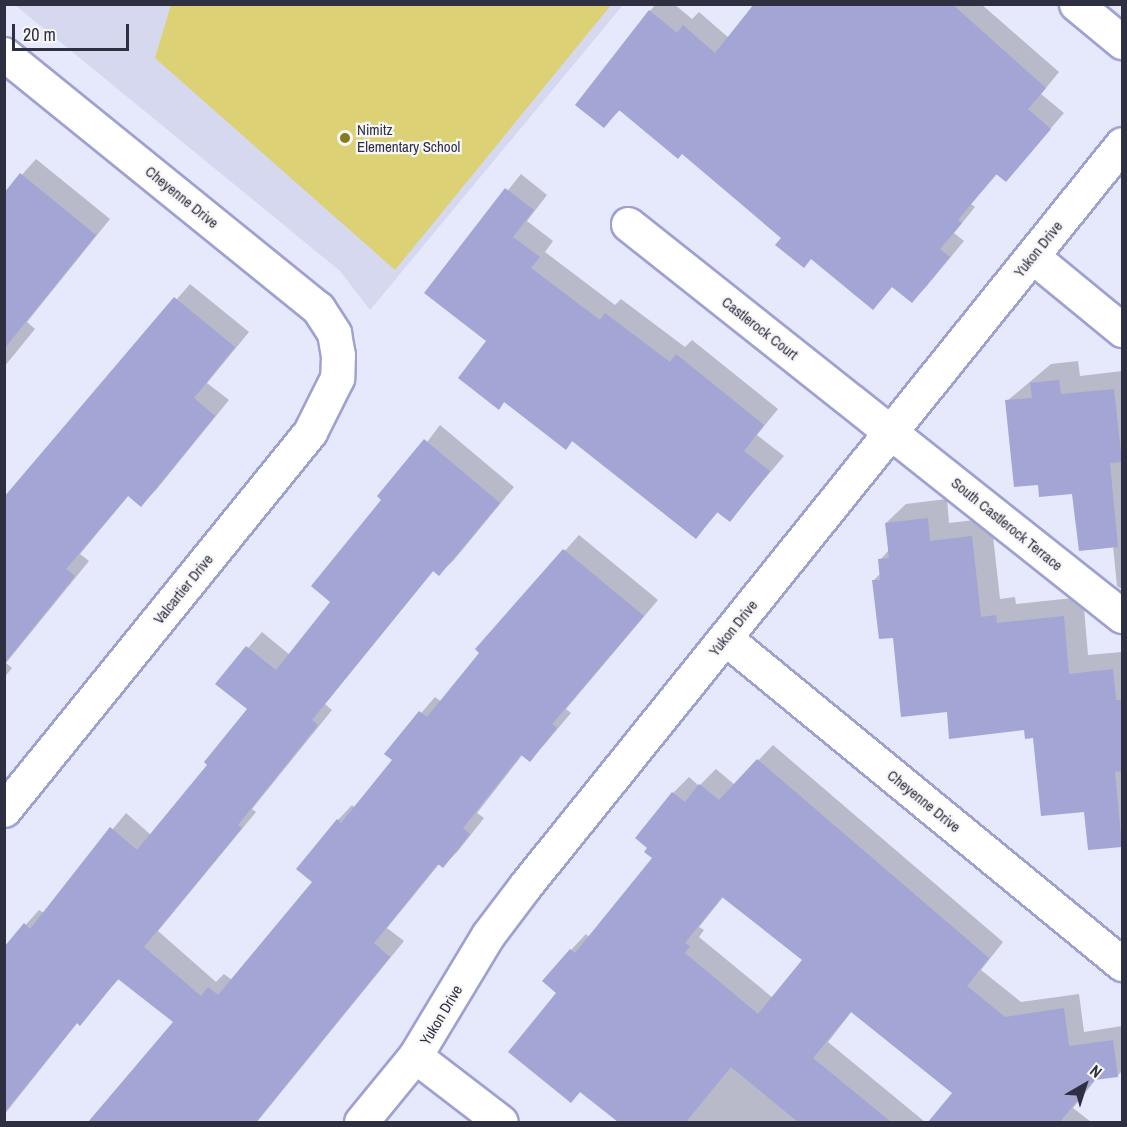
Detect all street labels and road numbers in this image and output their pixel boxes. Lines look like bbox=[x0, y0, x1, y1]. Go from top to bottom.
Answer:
street label: Cheyenne Drive bbox=[142, 162, 222, 232]
street label: Yukon Drive bbox=[1010, 217, 1066, 281]
street label: Castlerock Court bbox=[718, 293, 802, 363]
street label: South Castlerock Terrace bbox=[948, 474, 1066, 574]
street label: Valcartier Drive bbox=[149, 550, 217, 628]
street label: Yukon Drive bbox=[705, 596, 761, 660]
street label: Cheyenne Drive bbox=[884, 766, 964, 836]
street label: Yukon Drive bbox=[416, 982, 466, 1048]

